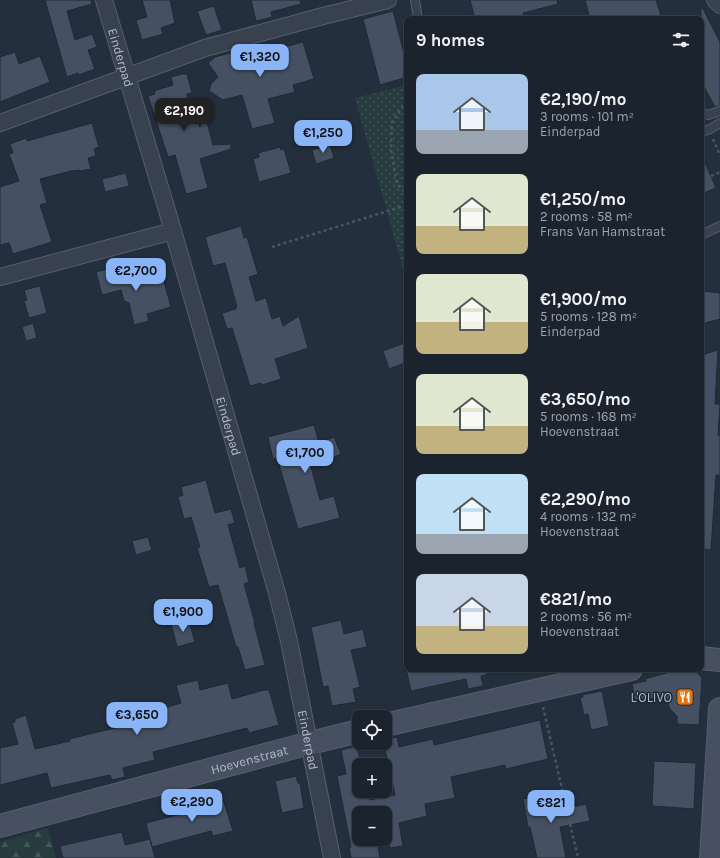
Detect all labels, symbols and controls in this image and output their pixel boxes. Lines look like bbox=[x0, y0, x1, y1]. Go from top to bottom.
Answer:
street label: Einderpad bbox=[105, 26, 137, 89]
icon: filters bbox=[670, 29, 692, 51]
text: 9 homes bbox=[416, 30, 485, 50]
pin: €1,320 bbox=[227, 44, 293, 78]
text: €1,320 bbox=[240, 49, 280, 64]
text: €2,190/mo bbox=[540, 89, 626, 109]
icon: home bbox=[448, 90, 496, 138]
pin: €2,190 bbox=[151, 98, 217, 132]
text: €2,190 bbox=[164, 103, 204, 118]
text: 3 rooms · 101 m² bbox=[540, 109, 634, 124]
pin: €1,250 bbox=[290, 120, 356, 154]
text: Einderpad bbox=[540, 124, 601, 139]
text: €1,250 bbox=[303, 125, 343, 140]
text: €1,250/mo bbox=[540, 189, 626, 209]
icon: home bbox=[448, 190, 496, 238]
text: 2 rooms · 58 m² bbox=[540, 209, 633, 224]
text: Frans Van Hamstraat bbox=[540, 224, 665, 239]
pin: €2,700 bbox=[103, 258, 169, 292]
text: €2,700 bbox=[115, 263, 157, 278]
text: €1,900/mo bbox=[540, 289, 627, 309]
icon: home bbox=[448, 290, 496, 338]
text: 5 rooms · 128 m² bbox=[540, 309, 637, 324]
text: Einderpad bbox=[540, 324, 601, 339]
text: €3,650/mo bbox=[540, 389, 630, 409]
icon: home bbox=[448, 390, 496, 438]
street label: Einderpad bbox=[213, 395, 244, 457]
text: 5 rooms · 168 m² bbox=[540, 409, 637, 424]
text: Hoevenstraat bbox=[540, 424, 619, 439]
pin: €1,700 bbox=[272, 440, 338, 474]
text: €1,700 bbox=[285, 445, 325, 460]
text: €2,290/mo bbox=[540, 489, 631, 509]
icon: home bbox=[448, 490, 496, 538]
text: 4 rooms · 132 m² bbox=[540, 509, 637, 524]
text: Hoevenstraat bbox=[540, 524, 619, 539]
text: €821/mo bbox=[540, 589, 612, 609]
icon: home bbox=[448, 590, 496, 638]
pin: €1,900 bbox=[150, 599, 216, 633]
text: €1,900 bbox=[163, 604, 203, 619]
text: 2 rooms · 56 m² bbox=[540, 609, 632, 624]
text: Hoevenstraat bbox=[540, 624, 619, 639]
restaurant icon: L'OLIVO bbox=[675, 687, 695, 707]
place label: L'OLIVO bbox=[630, 690, 672, 705]
pin: €3,650 bbox=[104, 702, 170, 736]
text: €3,650 bbox=[115, 707, 159, 722]
street label: Einderpad bbox=[295, 709, 321, 771]
map controls bbox=[352, 710, 392, 846]
button: locate bbox=[352, 710, 392, 750]
street label: Hoevenstraat bbox=[209, 742, 290, 777]
button: + bbox=[352, 758, 392, 798]
pin: €2,290 bbox=[159, 789, 225, 823]
pin: €821 bbox=[527, 790, 575, 824]
text: €2,290 bbox=[170, 794, 214, 809]
text: €821 bbox=[536, 795, 566, 810]
button: − bbox=[352, 806, 392, 846]

